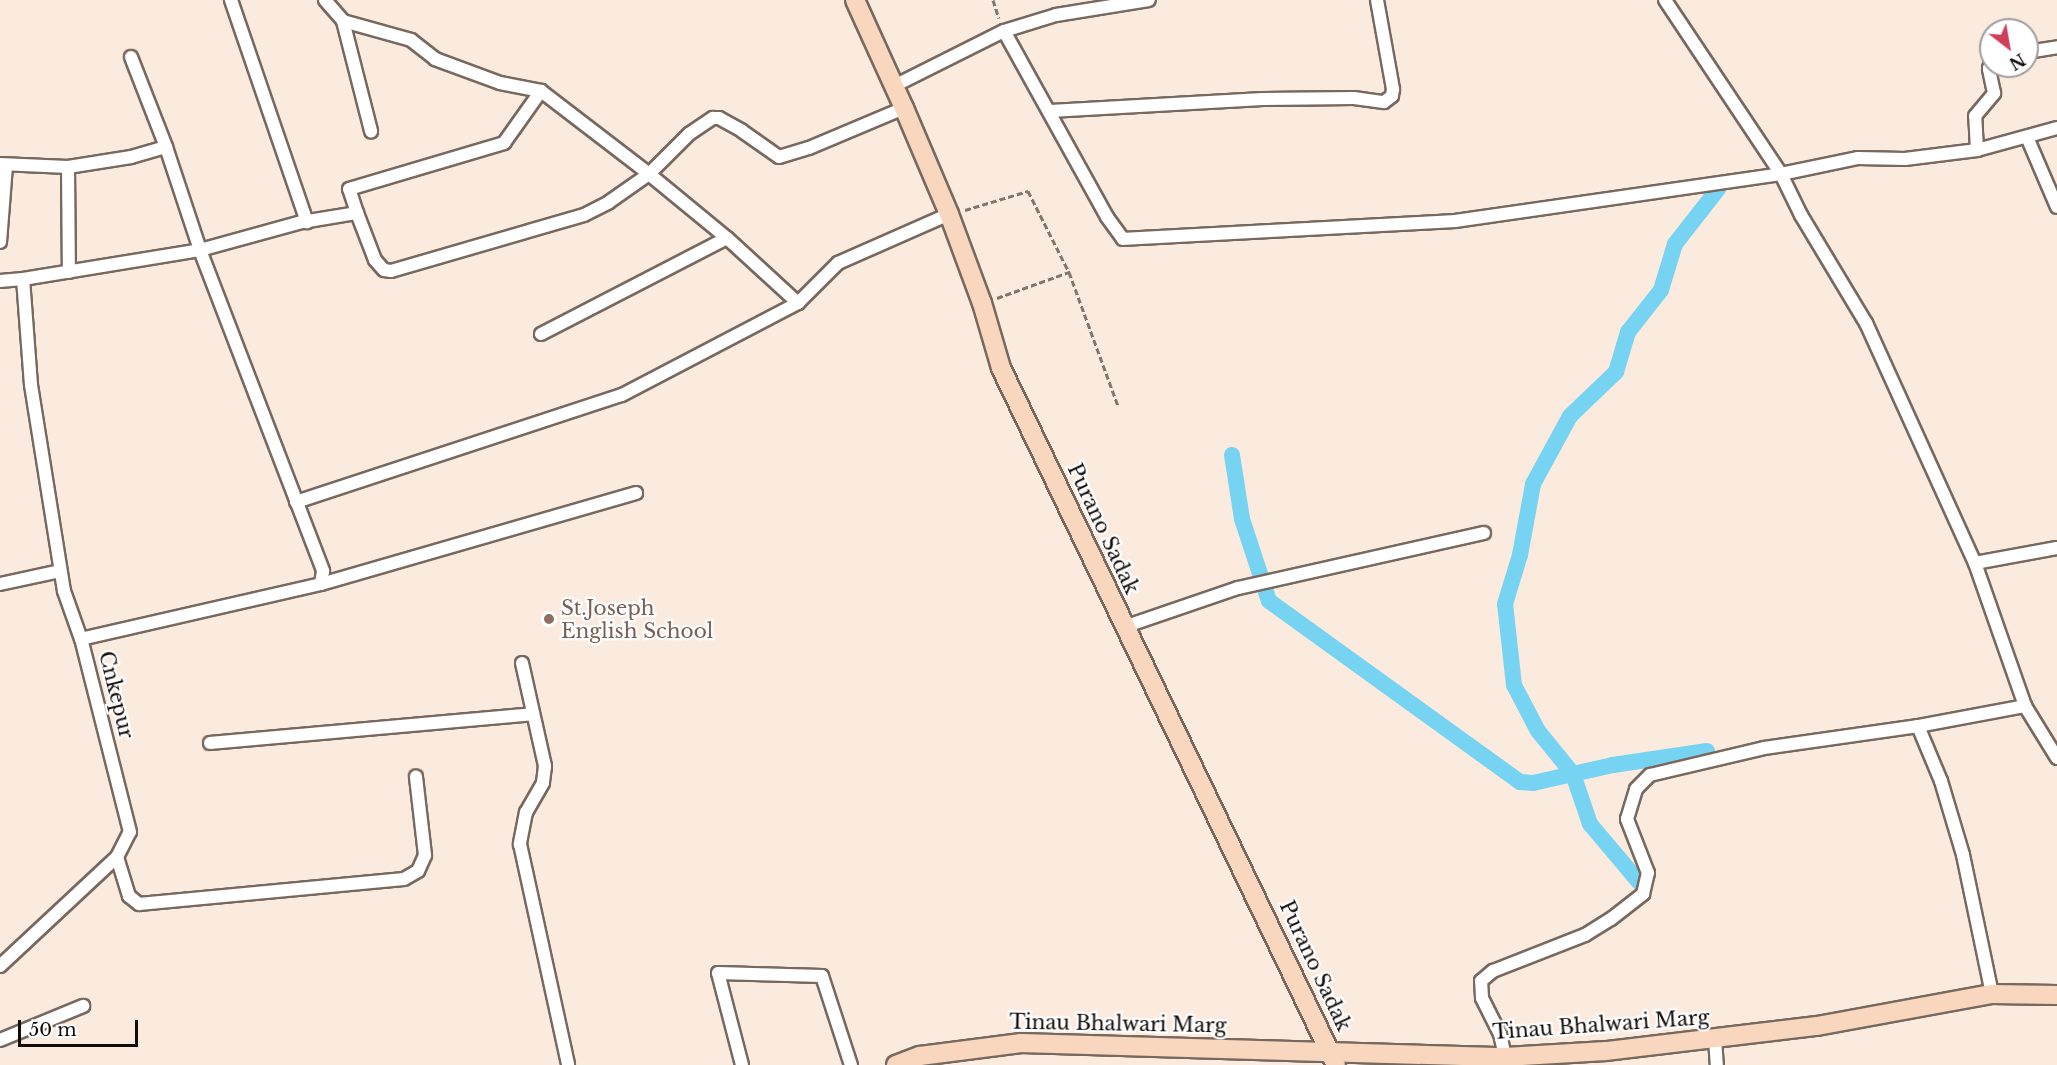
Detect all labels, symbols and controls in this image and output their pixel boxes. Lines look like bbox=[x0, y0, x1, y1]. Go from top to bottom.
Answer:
north arrow bbox=[1979, 18, 2039, 78]
text: N bbox=[2006, 49, 2029, 74]
street label: Purano Sadak bbox=[1062, 460, 1144, 598]
place label: St.Joseph English School bbox=[561, 596, 713, 643]
marker: St.Joseph English School bbox=[542, 612, 556, 626]
street label: Cnkepur bbox=[94, 649, 138, 741]
street label: Purano Sadak bbox=[1274, 897, 1356, 1035]
street label: Tinau Bhalwari Marg bbox=[1492, 1005, 1710, 1045]
scale bar bbox=[21, 1008, 141, 1046]
street label: Tinau Bhalwari Marg bbox=[1009, 1010, 1227, 1038]
text: 50 m bbox=[29, 1019, 77, 1041]

